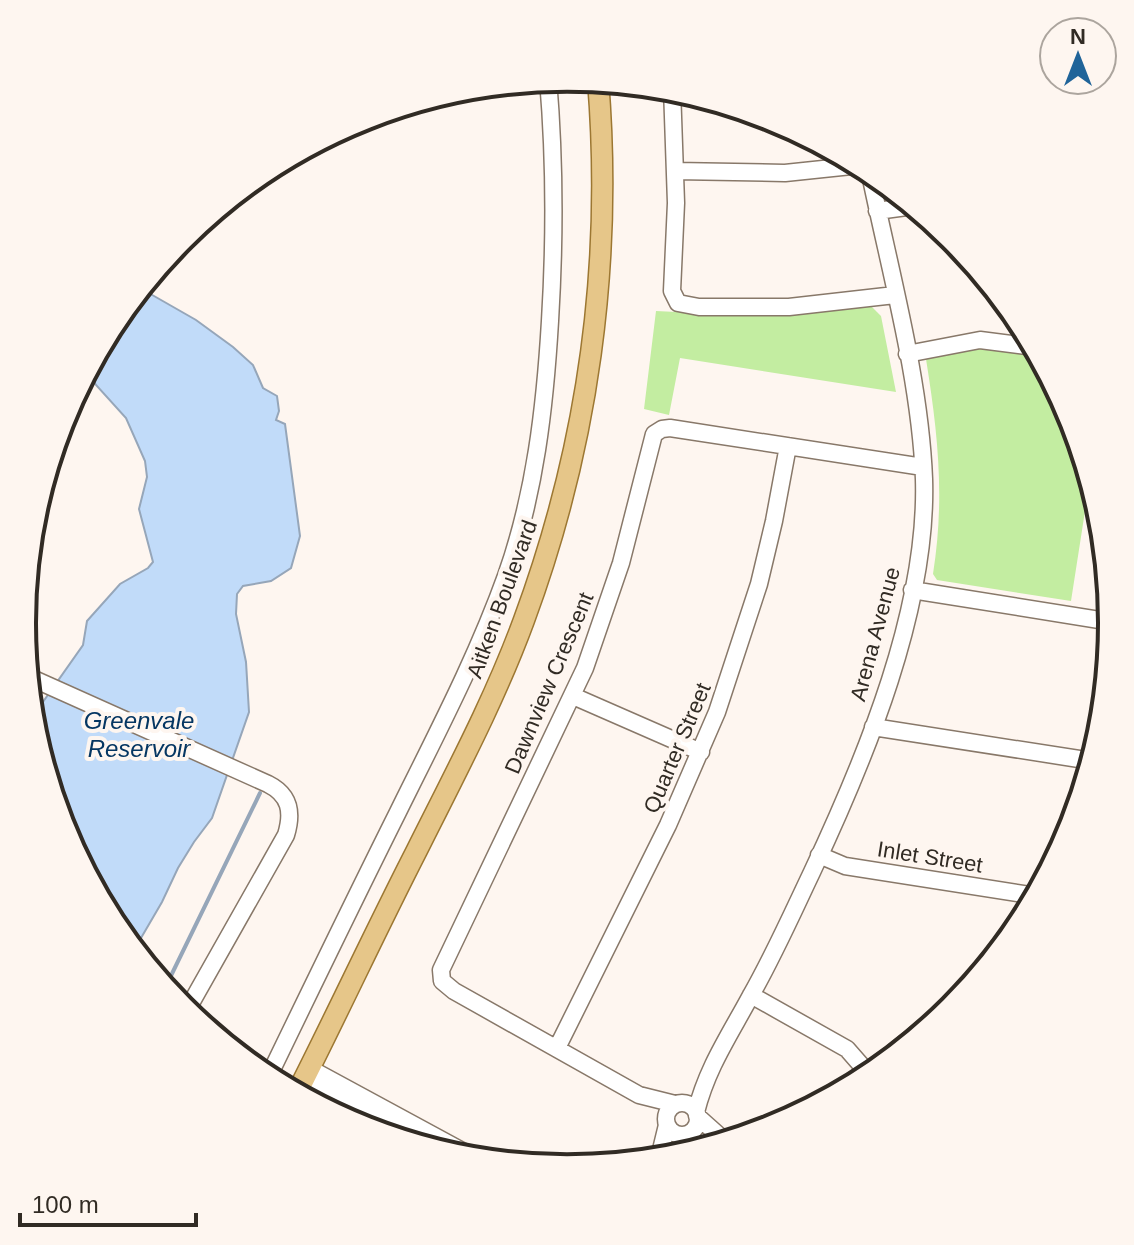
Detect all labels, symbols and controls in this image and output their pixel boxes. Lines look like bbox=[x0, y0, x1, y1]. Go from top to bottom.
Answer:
north arrow bbox=[1038, 16, 1118, 96]
text: N bbox=[1070, 24, 1086, 49]
street label: Aitken Boulevard bbox=[462, 517, 542, 681]
street label: Arena Avenue bbox=[845, 564, 905, 704]
street label: Dawnview Crescent bbox=[500, 589, 598, 777]
street label: Quarter Street bbox=[638, 679, 716, 817]
water label: Greenvale Reservoir bbox=[84, 707, 194, 762]
street label: Inlet Street bbox=[876, 836, 984, 878]
scale bar bbox=[20, 1177, 196, 1227]
text: 100 m bbox=[32, 1191, 99, 1218]

